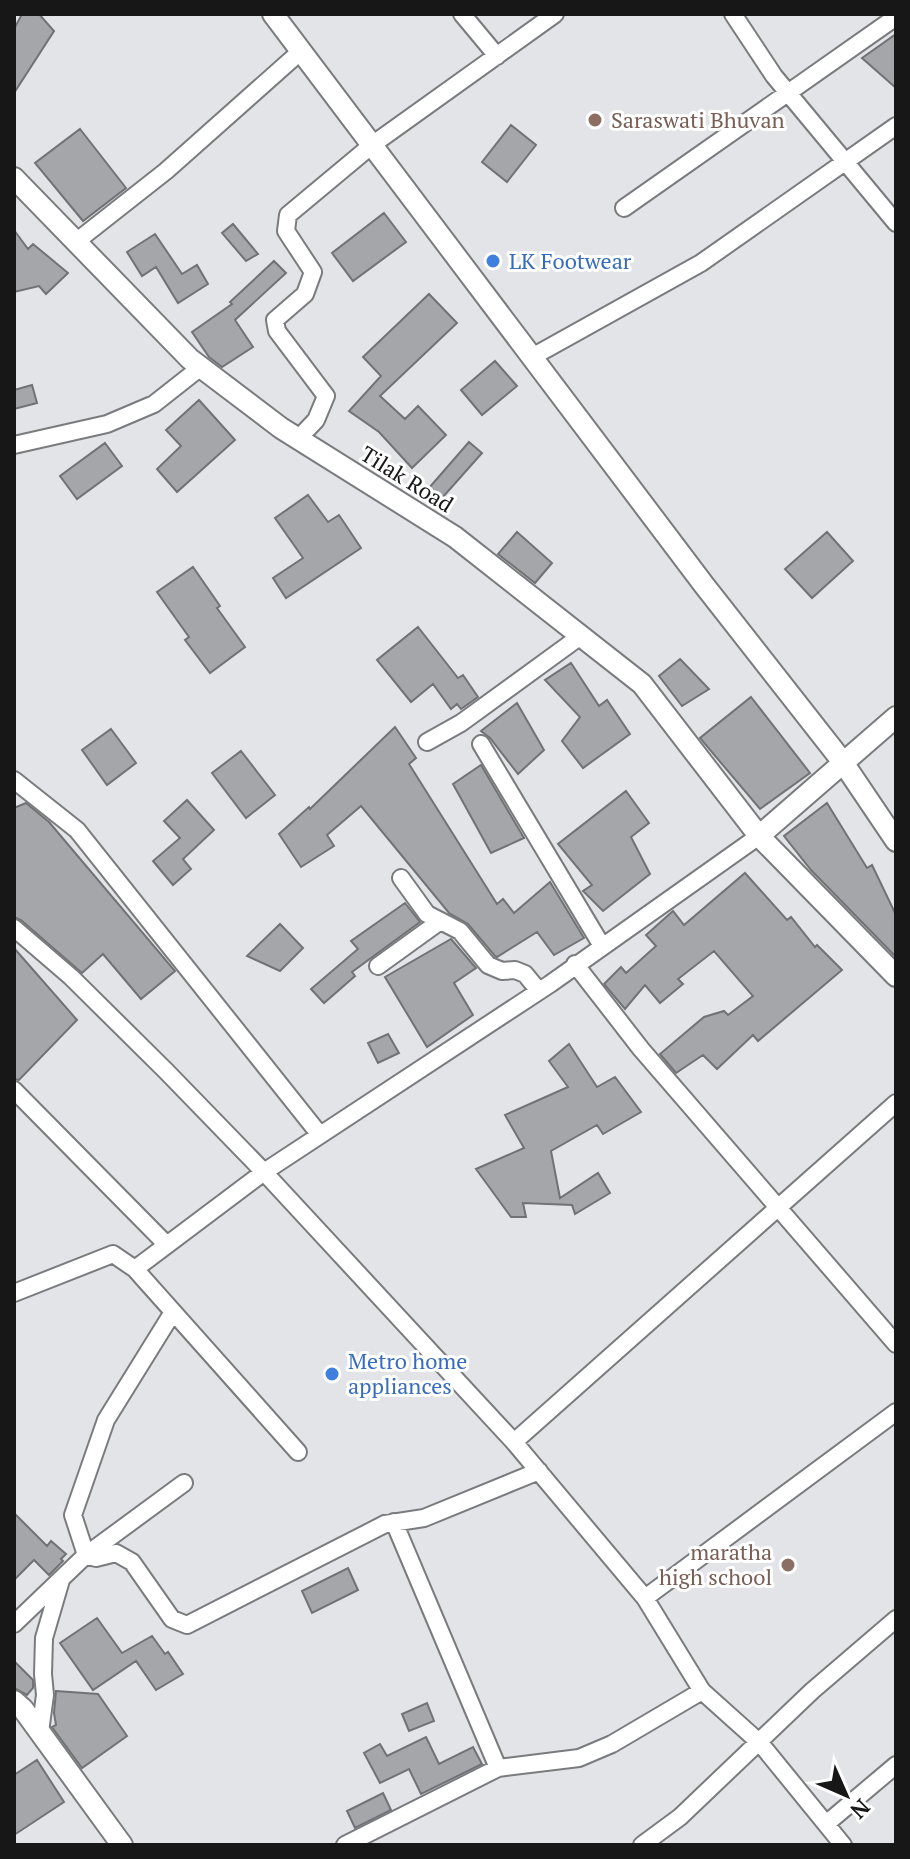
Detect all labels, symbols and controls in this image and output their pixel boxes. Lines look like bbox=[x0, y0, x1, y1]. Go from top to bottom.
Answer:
place label: Saraswati Bhuvan bbox=[611, 105, 785, 134]
marker: Saraswati Bhuvan bbox=[586, 111, 604, 129]
place label: LK Footwear bbox=[509, 246, 632, 275]
marker: LK Footwear bbox=[484, 252, 502, 270]
street label: Tilak Road bbox=[356, 439, 459, 518]
place label: Metro home appliances bbox=[348, 1346, 467, 1400]
marker: Metro home appliances bbox=[323, 1365, 341, 1383]
place label: maratha high school bbox=[659, 1537, 772, 1591]
marker: maratha high school bbox=[779, 1556, 797, 1574]
north arrow bbox=[806, 1755, 886, 1835]
text: N bbox=[844, 1793, 877, 1826]

